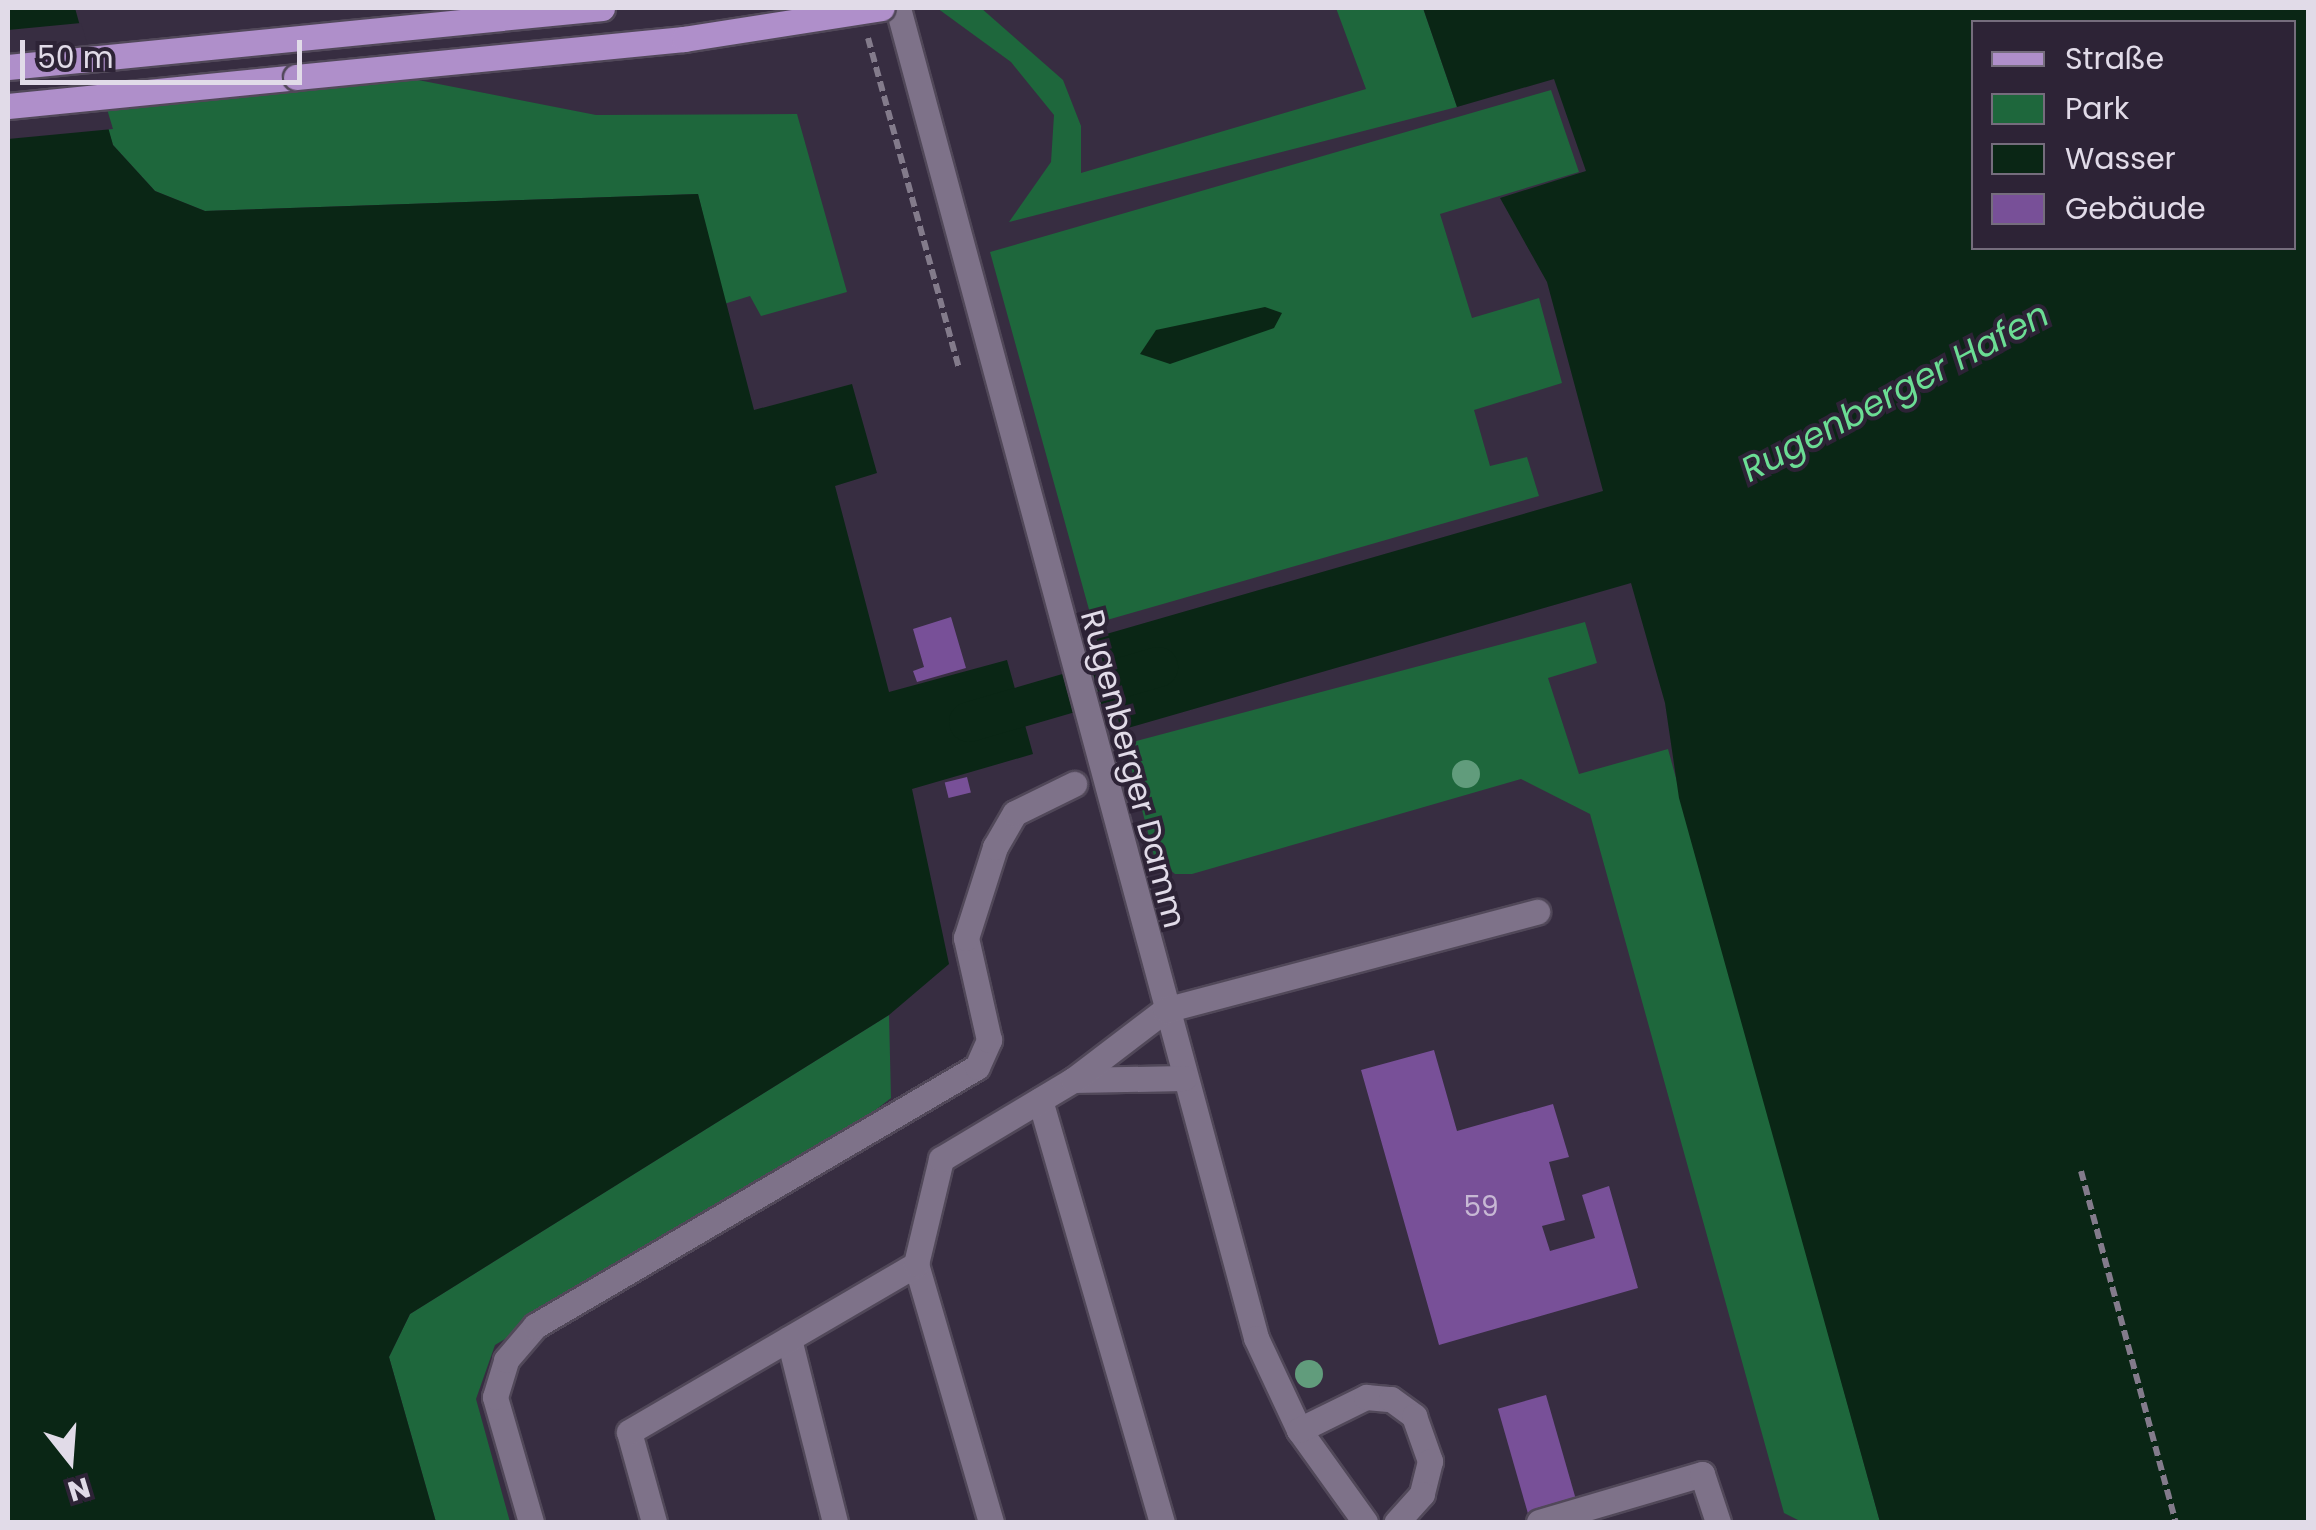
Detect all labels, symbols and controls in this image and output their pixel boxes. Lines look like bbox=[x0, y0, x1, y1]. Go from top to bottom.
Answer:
scale bar bbox=[25, 20, 308, 82]
legend bbox=[1971, 20, 2296, 250]
text: 50 m bbox=[37, 36, 114, 79]
text: Straße bbox=[2065, 37, 2164, 80]
text: Park bbox=[2065, 87, 2129, 130]
text: Wasser bbox=[2065, 137, 2176, 180]
text: Gebäude bbox=[2065, 187, 2206, 230]
water label: Rugenberger Hafen bbox=[1734, 293, 2056, 491]
street label: Rugenberger Damm bbox=[1072, 606, 1194, 932]
house number: 59 bbox=[1463, 1190, 1499, 1224]
north arrow bbox=[20, 1410, 120, 1510]
text: N bbox=[63, 1467, 95, 1511]

